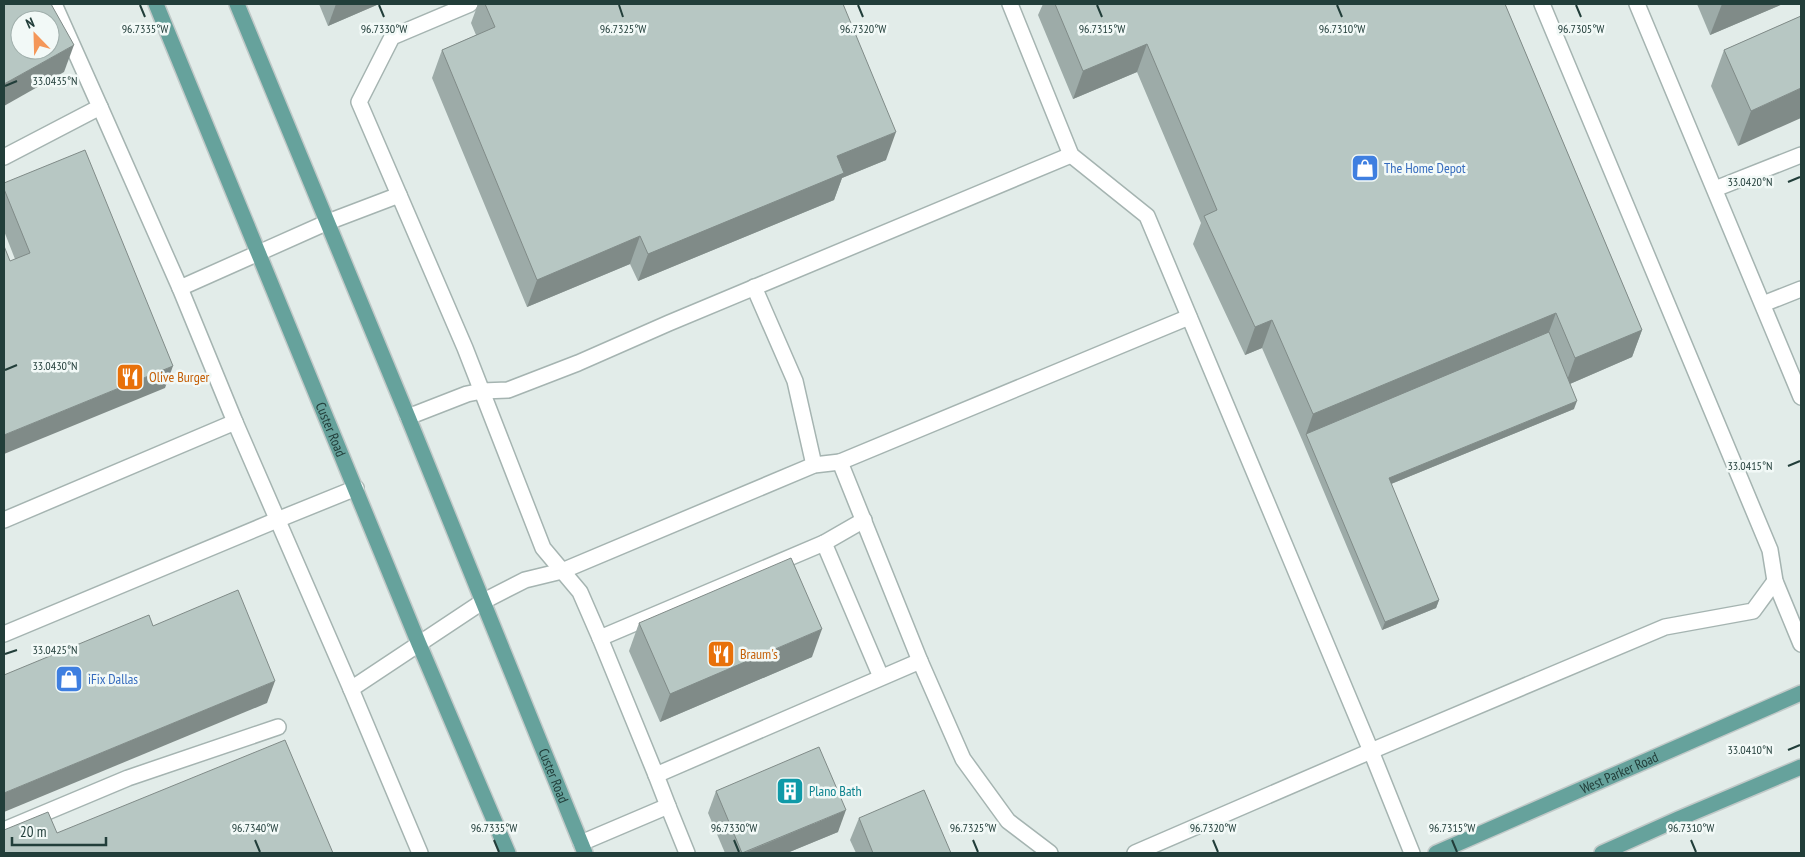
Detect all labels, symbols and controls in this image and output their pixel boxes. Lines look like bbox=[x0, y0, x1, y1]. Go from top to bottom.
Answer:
north arrow bbox=[10, 10, 60, 60]
text: N bbox=[23, 13, 37, 33]
text: 96.7335°W bbox=[122, 21, 168, 36]
text: 96.7330°W bbox=[361, 21, 407, 36]
text: 96.7325°W bbox=[600, 21, 646, 36]
text: 96.7320°W bbox=[840, 21, 886, 36]
text: 96.7315°W bbox=[1079, 21, 1125, 36]
text: 96.7310°W bbox=[1319, 21, 1365, 36]
text: 96.7305°W bbox=[1558, 21, 1604, 36]
text: 33.0435°N bbox=[32, 73, 78, 88]
shop icon: The Home Depot bbox=[1350, 153, 1380, 183]
place label: The Home Depot bbox=[1384, 159, 1466, 177]
text: 33.0420°N bbox=[1727, 174, 1773, 189]
text: 33.0430°N bbox=[32, 358, 78, 373]
restaurant icon: Olive Burger bbox=[115, 362, 145, 392]
place label: Olive Burger bbox=[149, 368, 210, 386]
street label: Custer Road bbox=[312, 400, 350, 459]
text: 33.0415°N bbox=[1727, 458, 1773, 473]
restaurant icon: Braum's bbox=[706, 639, 736, 669]
text: 33.0425°N bbox=[32, 642, 78, 657]
place label: Braum's bbox=[740, 645, 778, 663]
shop icon: iFix Dallas bbox=[54, 664, 84, 694]
place label: iFix Dallas bbox=[88, 670, 138, 688]
text: 33.0410°N bbox=[1727, 742, 1773, 757]
street label: Custer Road bbox=[534, 746, 573, 806]
street label: West Parker Road bbox=[1577, 748, 1661, 798]
building icon: Plano Bath bbox=[775, 776, 805, 806]
place label: Plano Bath bbox=[809, 782, 862, 800]
scale bar bbox=[12, 814, 106, 846]
text: 96.7340°W bbox=[232, 820, 278, 835]
text: 96.7335°W bbox=[471, 820, 517, 835]
text: 96.7330°W bbox=[711, 820, 757, 835]
text: 96.7325°W bbox=[950, 820, 996, 835]
text: 96.7320°W bbox=[1190, 820, 1236, 835]
text: 96.7315°W bbox=[1429, 820, 1475, 835]
text: 96.7310°W bbox=[1668, 820, 1714, 835]
text: 20 m bbox=[20, 822, 46, 841]

